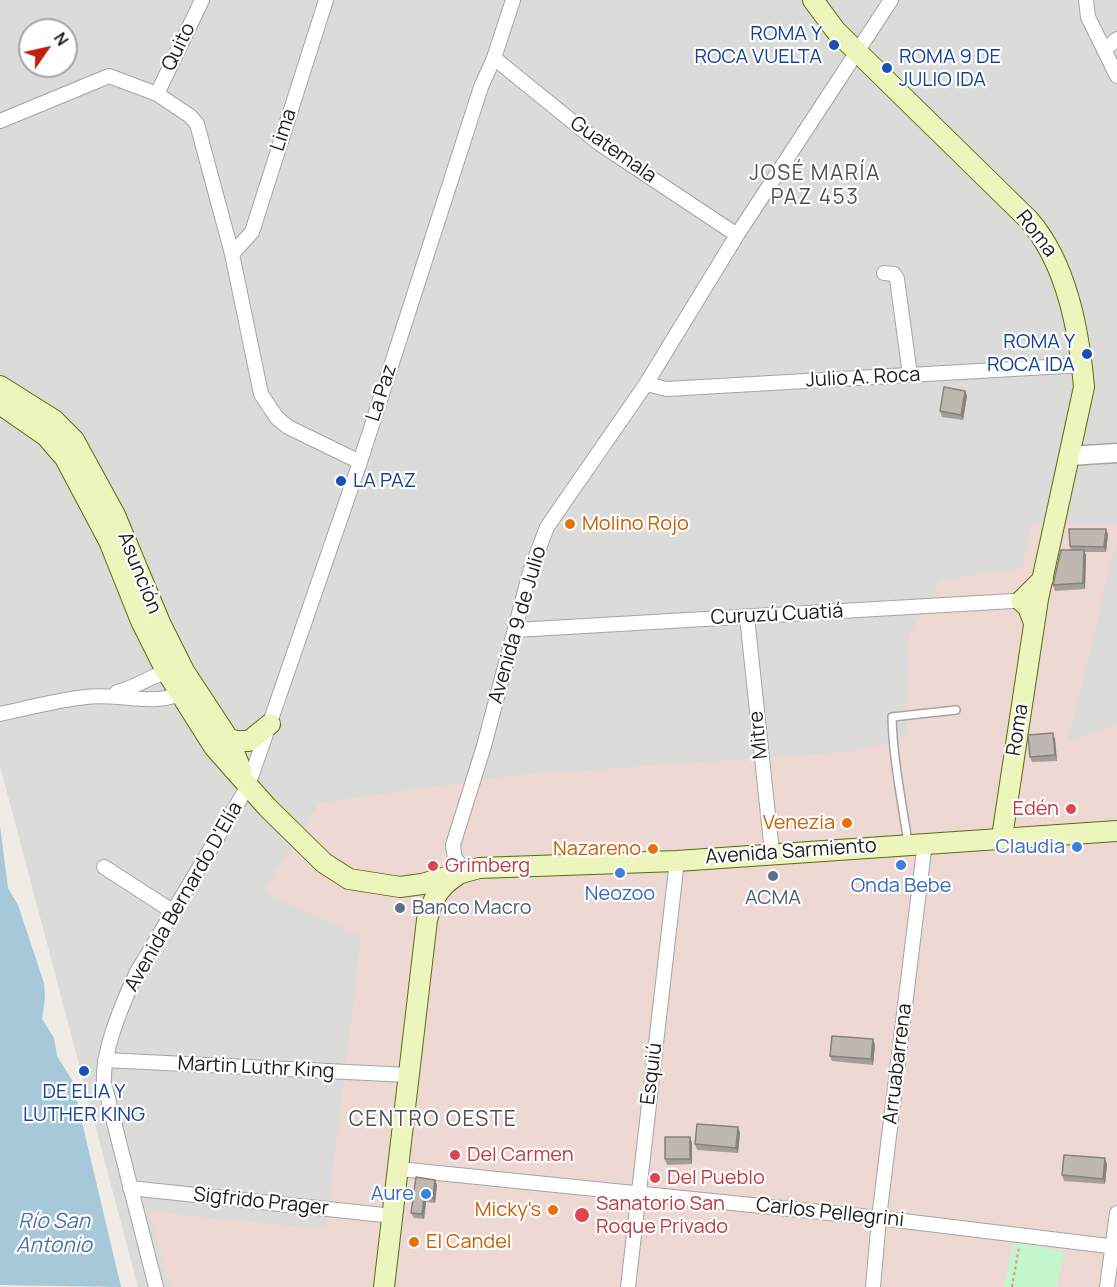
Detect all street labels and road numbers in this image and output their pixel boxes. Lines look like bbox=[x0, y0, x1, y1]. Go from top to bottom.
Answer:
street label: Quito bbox=[157, 19, 201, 75]
street label: Lima bbox=[266, 106, 302, 154]
street label: Guatemala bbox=[565, 112, 661, 188]
street label: Roma bbox=[1010, 206, 1062, 262]
street label: La Paz bbox=[362, 361, 402, 425]
street label: Julio A. Roca bbox=[805, 363, 921, 393]
street label: Asunción bbox=[112, 529, 166, 617]
street label: Avenida 9 de Julio bbox=[484, 543, 552, 707]
street label: Curuzú Cuatiá bbox=[710, 600, 844, 630]
street label: Roma bbox=[1002, 702, 1034, 758]
street label: Mitre bbox=[745, 710, 773, 760]
street label: Avenida Bernardo D'Elía bbox=[120, 798, 248, 996]
street label: Avenida Sarmiento bbox=[705, 834, 877, 870]
street label: Arruabarrena bbox=[879, 1002, 917, 1126]
street label: Esquiú bbox=[636, 1042, 668, 1106]
street label: Martin Luthr King bbox=[177, 1052, 335, 1084]
street label: Sigfrido Prager bbox=[192, 1183, 330, 1221]
street label: Carlos Pellegrini bbox=[755, 1193, 905, 1233]

